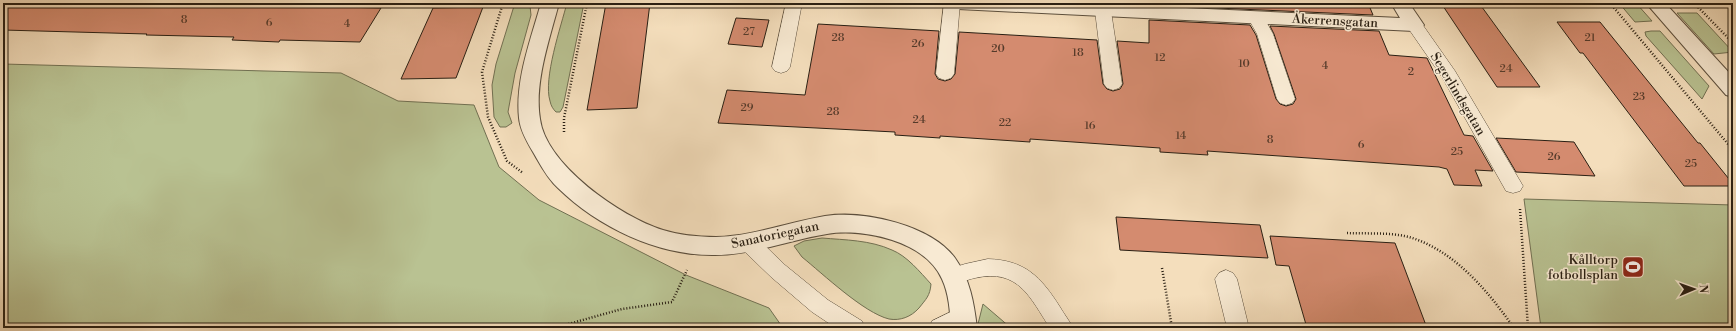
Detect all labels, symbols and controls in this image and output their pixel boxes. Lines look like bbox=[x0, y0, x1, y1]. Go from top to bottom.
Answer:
street label: Åkerrensgatan bbox=[1291, 10, 1379, 31]
house number: 8 bbox=[181, 13, 188, 27]
house number: 6 bbox=[266, 16, 273, 30]
house number: 4 bbox=[344, 17, 351, 31]
house number: 27 bbox=[743, 25, 755, 39]
house number: 28 bbox=[831, 31, 845, 45]
house number: 21 bbox=[1584, 31, 1596, 45]
house number: 26 bbox=[912, 37, 925, 51]
house number: 20 bbox=[991, 42, 1005, 56]
house number: 18 bbox=[1072, 46, 1084, 60]
street label: Segerlindsgatan bbox=[1427, 50, 1489, 139]
house number: 12 bbox=[1154, 51, 1166, 65]
house number: 10 bbox=[1238, 57, 1250, 71]
house number: 4 bbox=[1322, 59, 1329, 73]
house number: 24 bbox=[1500, 62, 1513, 76]
house number: 2 bbox=[1408, 65, 1414, 79]
house number: 23 bbox=[1633, 90, 1645, 104]
house number: 29 bbox=[741, 101, 754, 115]
house number: 28 bbox=[826, 105, 840, 119]
house number: 24 bbox=[913, 113, 926, 127]
house number: 22 bbox=[999, 116, 1011, 130]
house number: 16 bbox=[1084, 119, 1096, 133]
house number: 14 bbox=[1176, 129, 1187, 143]
house number: 8 bbox=[1267, 133, 1274, 147]
house number: 6 bbox=[1358, 138, 1365, 152]
house number: 25 bbox=[1451, 145, 1463, 159]
house number: 26 bbox=[1548, 150, 1561, 164]
house number: 25 bbox=[1685, 157, 1697, 171]
street label: Sanatoriegatan bbox=[730, 218, 821, 252]
place label: Kålltorp fotbollsplan bbox=[1548, 252, 1618, 283]
sports icon: Kålltorp fotbollsplan bbox=[1620, 254, 1646, 280]
north arrow bbox=[1674, 269, 1714, 309]
text: N bbox=[1696, 284, 1710, 294]

